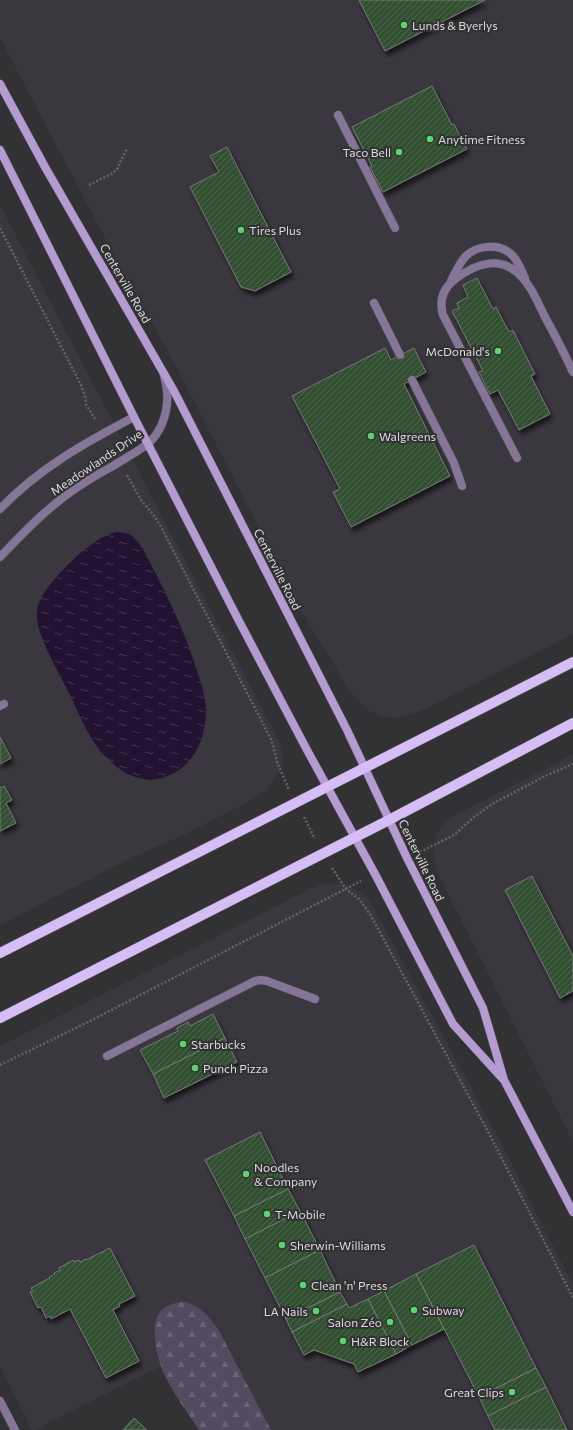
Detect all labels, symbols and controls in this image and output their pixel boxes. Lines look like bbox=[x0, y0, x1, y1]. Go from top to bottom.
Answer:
place label: Lunds & Byerlys bbox=[412, 18, 498, 32]
marker: Lunds & Byerlys bbox=[399, 20, 409, 30]
place label: Anytime Fitness bbox=[438, 132, 525, 146]
marker: Anytime Fitness bbox=[425, 134, 435, 144]
place label: Taco Bell bbox=[342, 145, 391, 159]
marker: Taco Bell bbox=[394, 147, 404, 157]
place label: Tires Plus bbox=[249, 223, 301, 237]
marker: Tires Plus bbox=[236, 225, 246, 235]
street label: Centerville Road bbox=[98, 241, 154, 325]
place label: McDonald's bbox=[426, 344, 490, 358]
marker: McDonald's bbox=[493, 346, 503, 356]
street label: Meadowlands Drive bbox=[48, 426, 144, 498]
place label: Walgreens bbox=[379, 429, 436, 443]
marker: Walgreens bbox=[366, 431, 376, 441]
street label: Centerville Road bbox=[251, 526, 305, 612]
street label: Centerville Road bbox=[396, 817, 448, 903]
place label: Starbucks bbox=[191, 1037, 246, 1051]
marker: Starbucks bbox=[178, 1039, 188, 1049]
place label: Punch Pizza bbox=[203, 1061, 268, 1075]
marker: Punch Pizza bbox=[190, 1063, 200, 1073]
place label: Noodles & Company bbox=[254, 1160, 317, 1188]
marker: Noodles & Company bbox=[241, 1169, 251, 1179]
place label: T-Mobile bbox=[275, 1207, 325, 1221]
marker: T-Mobile bbox=[262, 1209, 272, 1219]
place label: Sherwin-Williams bbox=[290, 1238, 386, 1252]
marker: Sherwin-Williams bbox=[277, 1240, 287, 1250]
place label: Clean 'n' Press bbox=[311, 1278, 387, 1292]
marker: Clean 'n' Press bbox=[298, 1280, 308, 1290]
place label: Subway bbox=[422, 1303, 465, 1317]
place label: LA Nails bbox=[264, 1304, 308, 1318]
marker: Subway bbox=[409, 1305, 419, 1315]
marker: LA Nails bbox=[311, 1306, 321, 1316]
place label: Salon Zéo bbox=[328, 1315, 382, 1329]
marker: Salon Zéo bbox=[385, 1317, 395, 1327]
place label: H&R Block bbox=[351, 1334, 410, 1348]
marker: H&R Block bbox=[338, 1336, 348, 1346]
place label: Great Clips bbox=[444, 1385, 504, 1399]
marker: Great Clips bbox=[507, 1387, 517, 1397]

